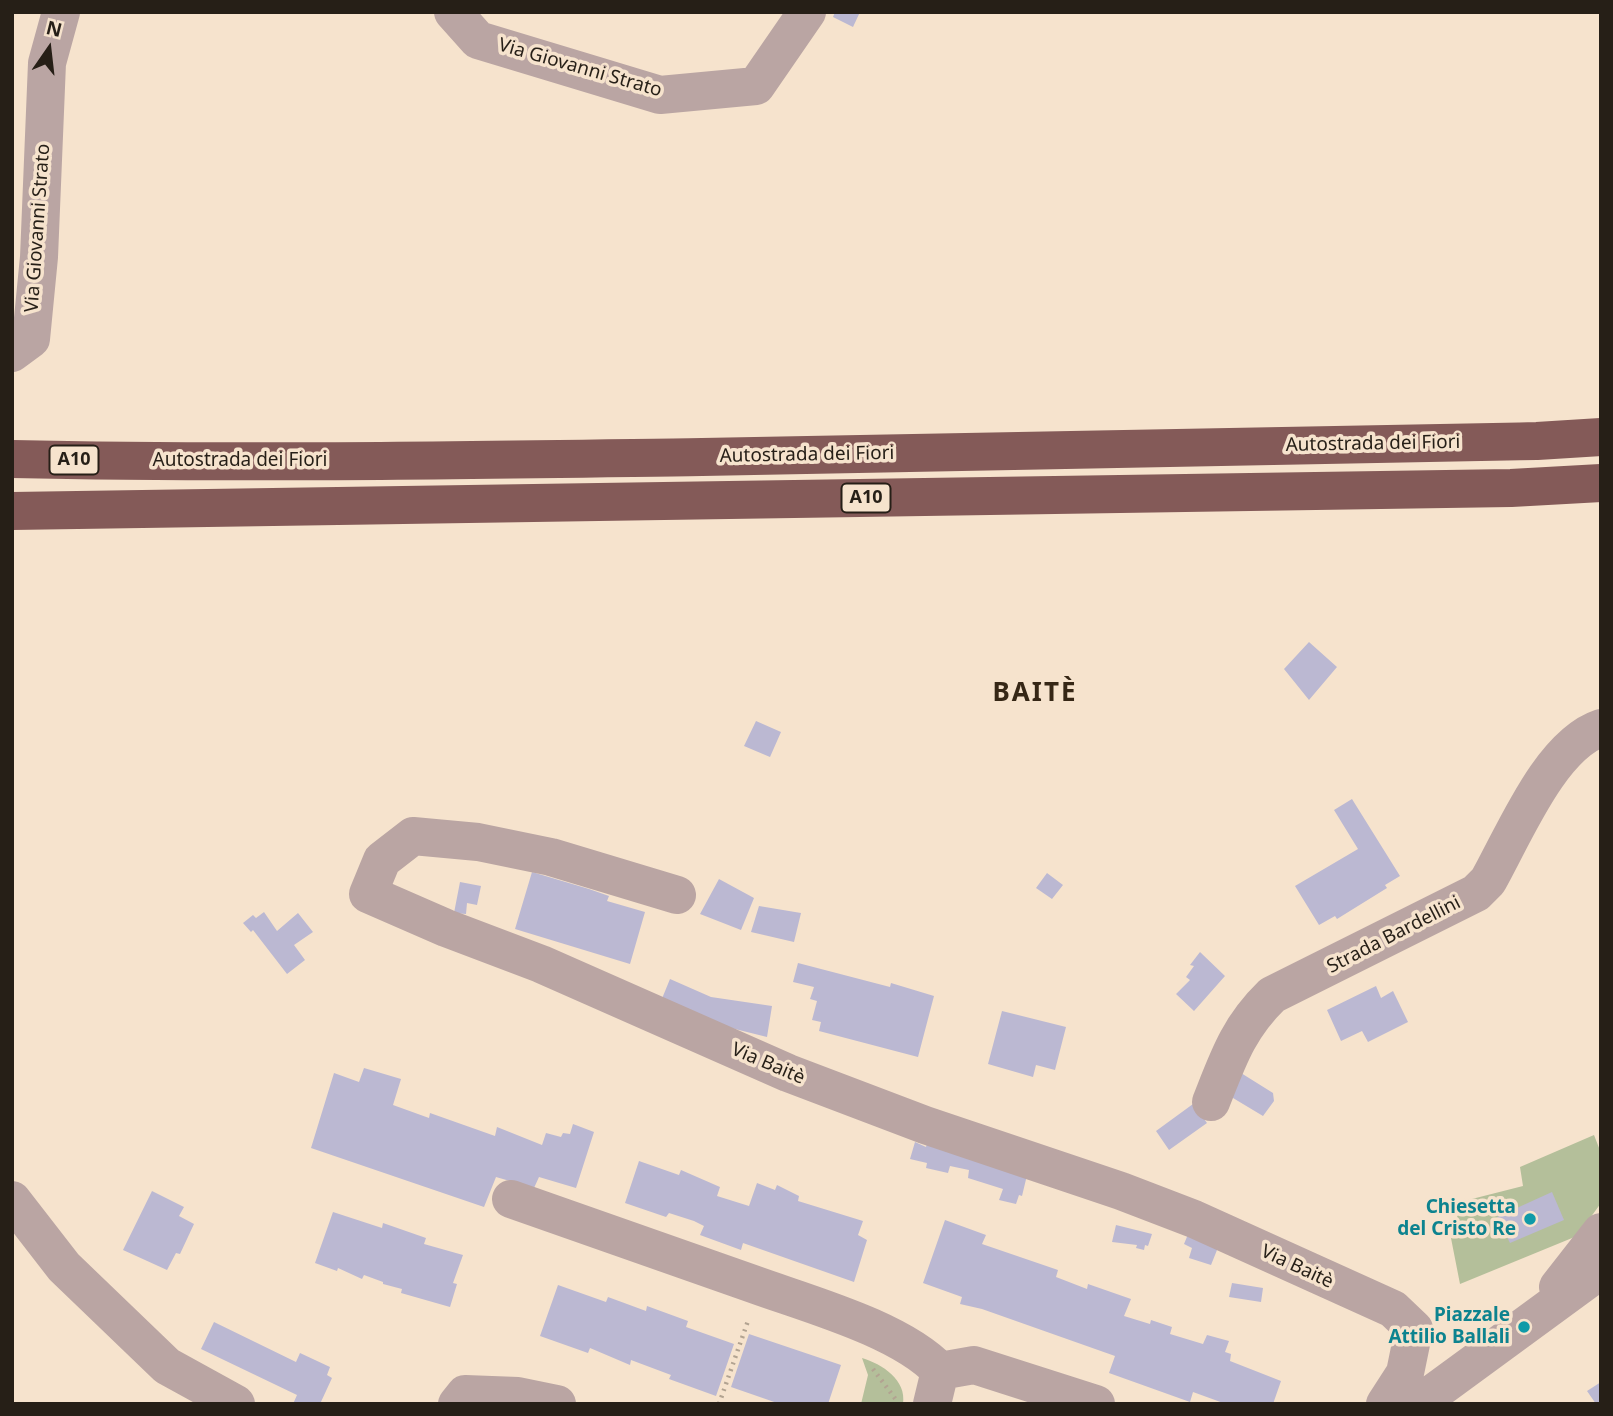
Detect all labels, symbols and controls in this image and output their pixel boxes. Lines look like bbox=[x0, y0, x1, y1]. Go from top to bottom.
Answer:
north arrow bbox=[14, 14, 84, 84]
text: N bbox=[43, 14, 65, 43]
street label: Via Giovanni Strato bbox=[496, 34, 664, 102]
street label: Via Giovanni Strato bbox=[21, 143, 55, 313]
street label: Autostrada dei Fiori bbox=[1285, 431, 1461, 457]
street label: Autostrada dei Fiori bbox=[719, 442, 895, 468]
road number: A10 bbox=[50, 446, 98, 474]
street label: Autostrada dei Fiori bbox=[153, 450, 327, 472]
road number: A10 bbox=[842, 484, 890, 512]
district label: BAITÈ bbox=[993, 678, 1077, 710]
street label: Strada Bardellini bbox=[1323, 891, 1465, 979]
street label: Via Baitè bbox=[728, 1038, 808, 1090]
place label: Chiesetta del Cristo Re bbox=[1397, 1197, 1516, 1241]
marker: Chiesetta del Cristo Re bbox=[1522, 1211, 1538, 1227]
street label: Via Baitè bbox=[1257, 1240, 1337, 1294]
place label: Piazzale Attilio Ballali bbox=[1388, 1305, 1510, 1349]
marker: Piazzale Attilio Ballali bbox=[1516, 1319, 1532, 1335]

